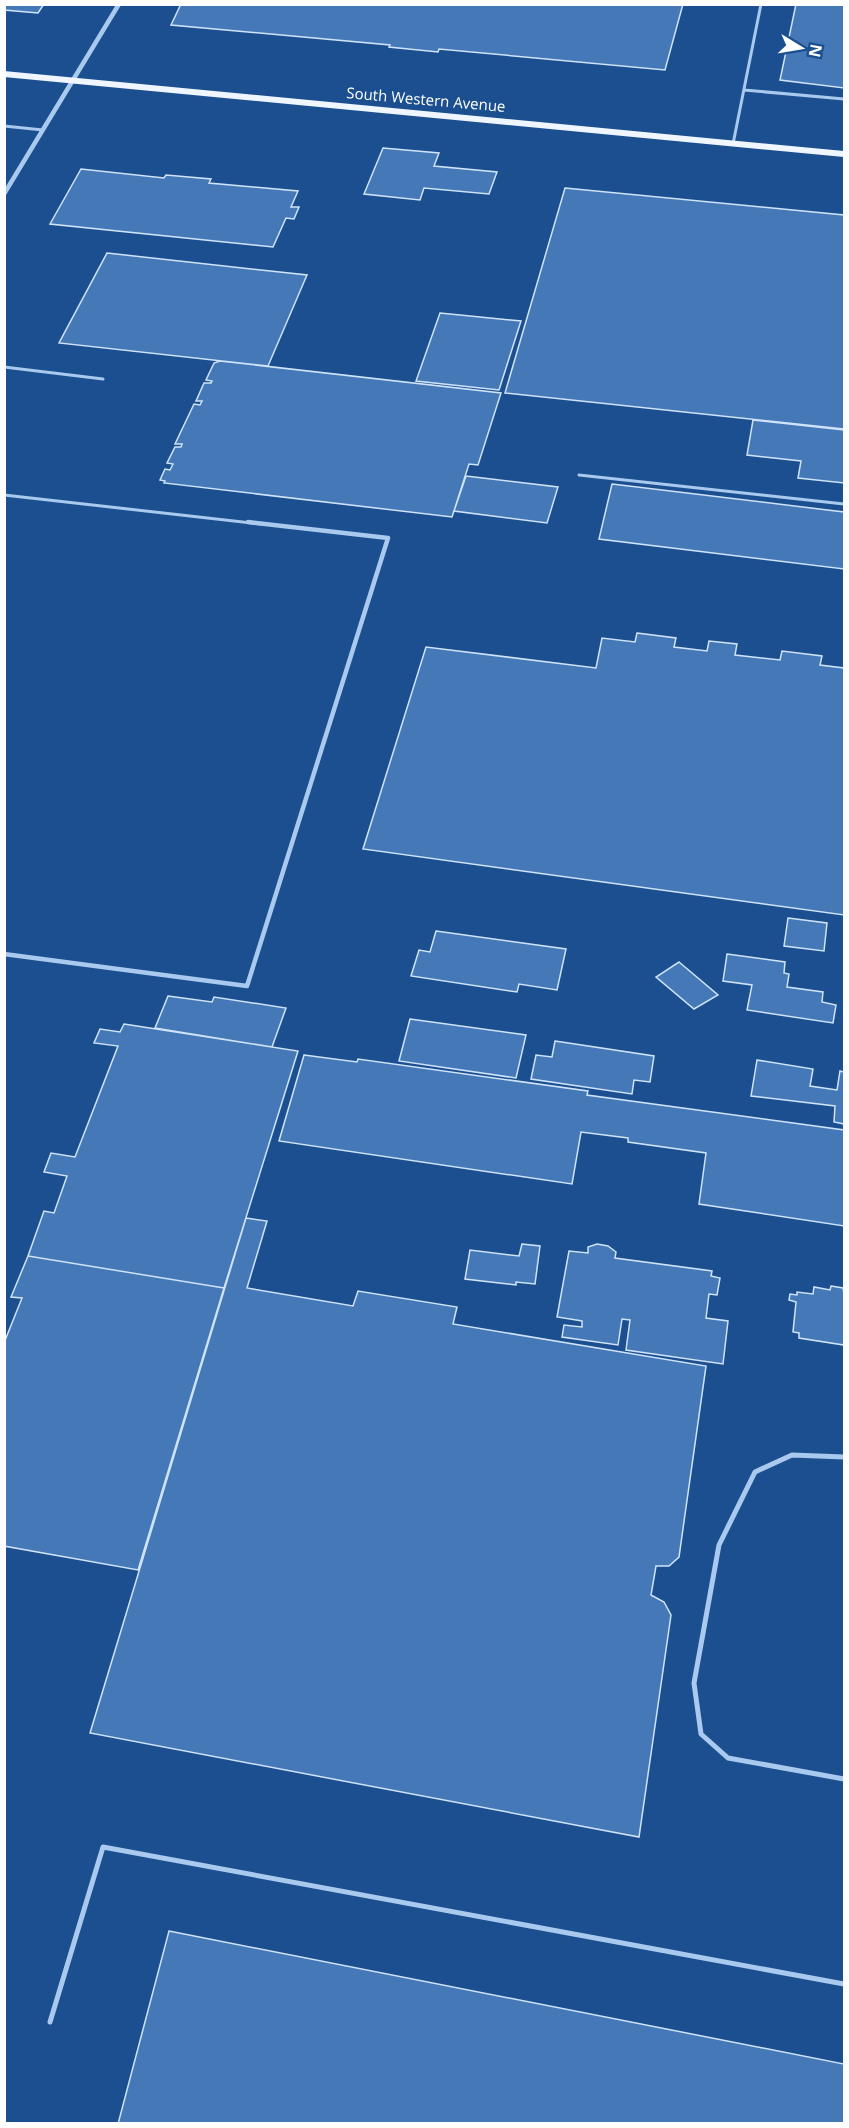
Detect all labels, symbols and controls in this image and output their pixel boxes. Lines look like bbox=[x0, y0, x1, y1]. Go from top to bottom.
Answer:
north arrow bbox=[771, 18, 831, 78]
text: N bbox=[804, 42, 828, 59]
street label: South Western Avenue bbox=[346, 82, 506, 116]

